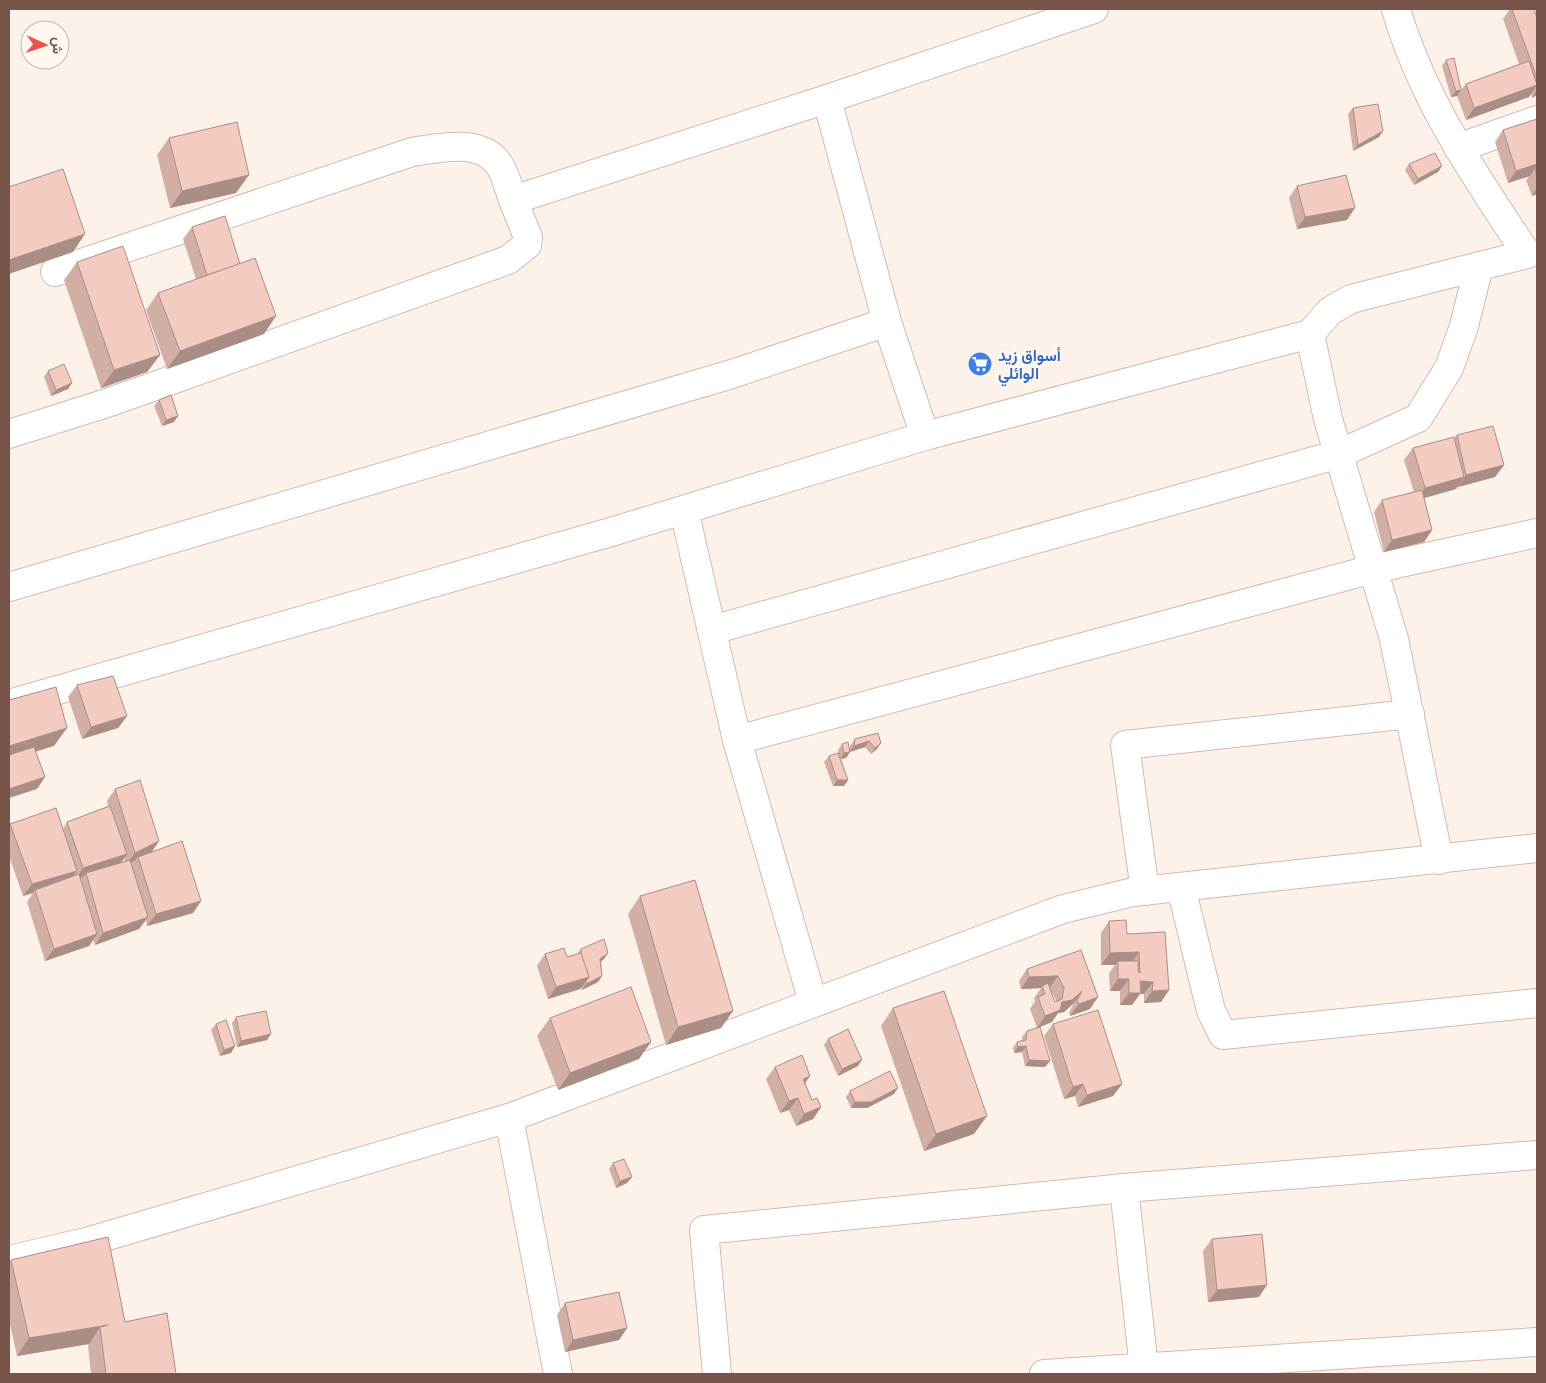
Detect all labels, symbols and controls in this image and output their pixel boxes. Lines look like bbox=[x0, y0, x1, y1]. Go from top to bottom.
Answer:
north arrow bbox=[20, 20, 70, 70]
text: ش bbox=[49, 37, 66, 55]
place label: أسواق زيد الوائلي bbox=[998, 346, 1061, 387]
supermarket icon: أسواق زيد الوائلي bbox=[967, 351, 993, 377]

